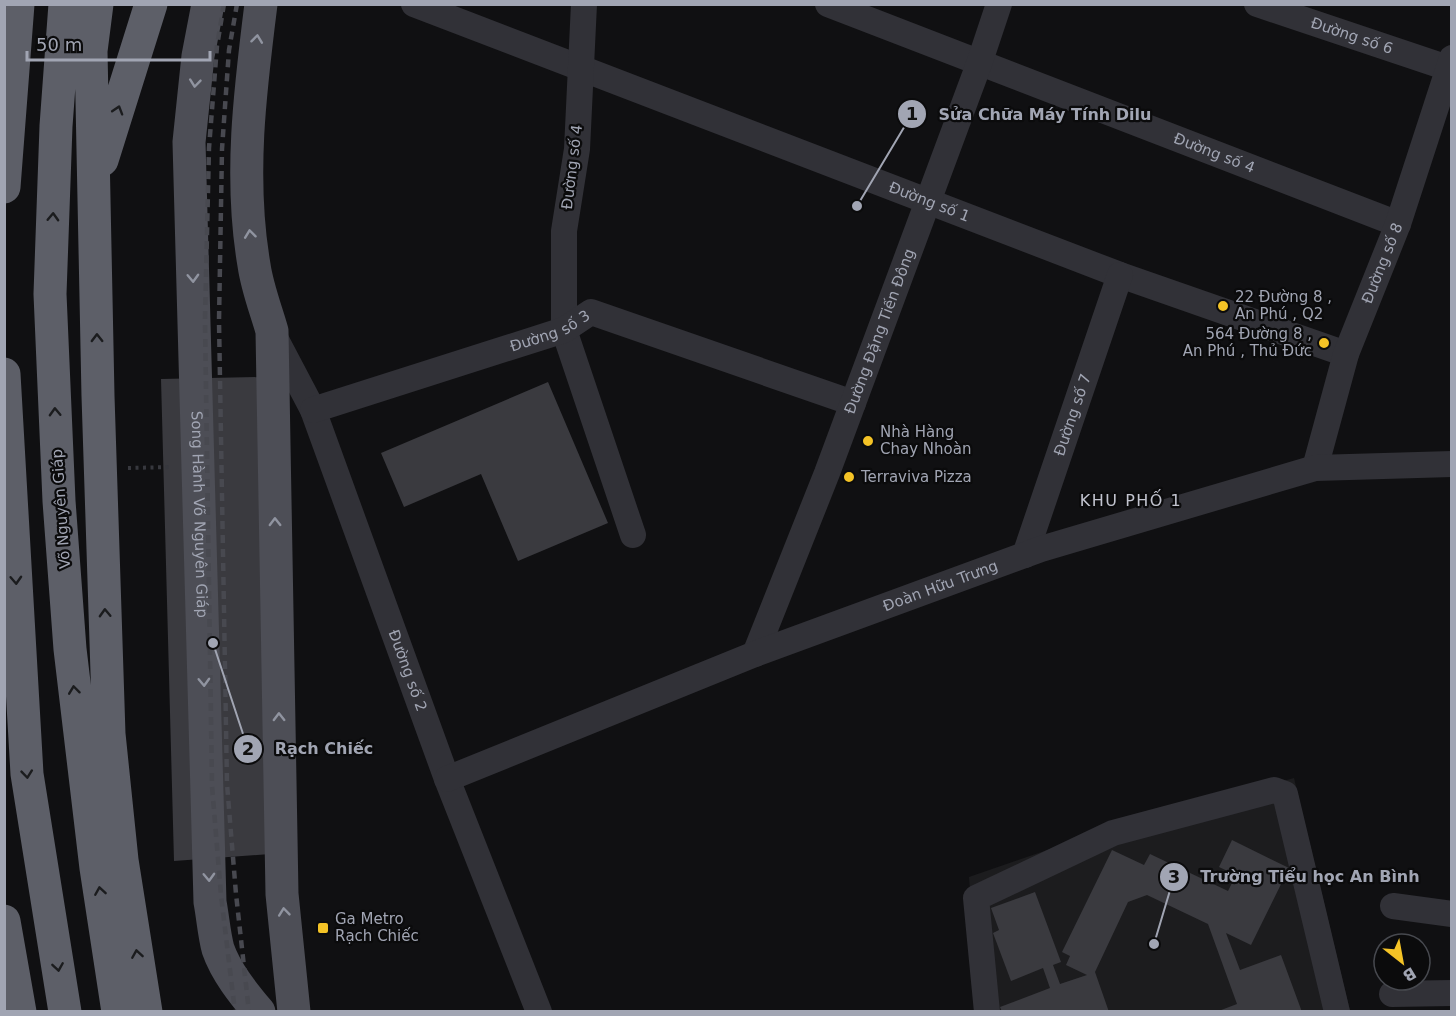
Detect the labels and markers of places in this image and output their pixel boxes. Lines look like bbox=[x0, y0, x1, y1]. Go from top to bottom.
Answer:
callout: Sửa Chữa Máy Tính Dilu bbox=[897, 97, 1163, 131]
place label: 22 Đường 8 , An Phú , Q2 bbox=[1235, 288, 1332, 323]
marker: 22 Đường 8 , An Phú , Q2 bbox=[1216, 299, 1230, 313]
place label: 564 Đường 8 , An Phú , Thủ Đức bbox=[1183, 325, 1312, 360]
marker: 564 Đường 8 , An Phú , Thủ Đức bbox=[1317, 336, 1331, 350]
place label: Nhà Hàng Chay Nhoàn bbox=[880, 423, 971, 458]
marker: Nhà Hàng Chay Nhoàn bbox=[861, 434, 875, 448]
place label: Terraviva Pizza bbox=[860, 468, 972, 486]
marker: Terraviva Pizza bbox=[842, 470, 856, 484]
callout: Rạch Chiếc bbox=[233, 732, 385, 766]
callout: Trường Tiểu học An Bình bbox=[1159, 860, 1432, 894]
place label: Ga Metro Rạch Chiếc bbox=[335, 910, 419, 945]
marker: Ga Metro Rạch Chiếc bbox=[316, 921, 330, 935]

